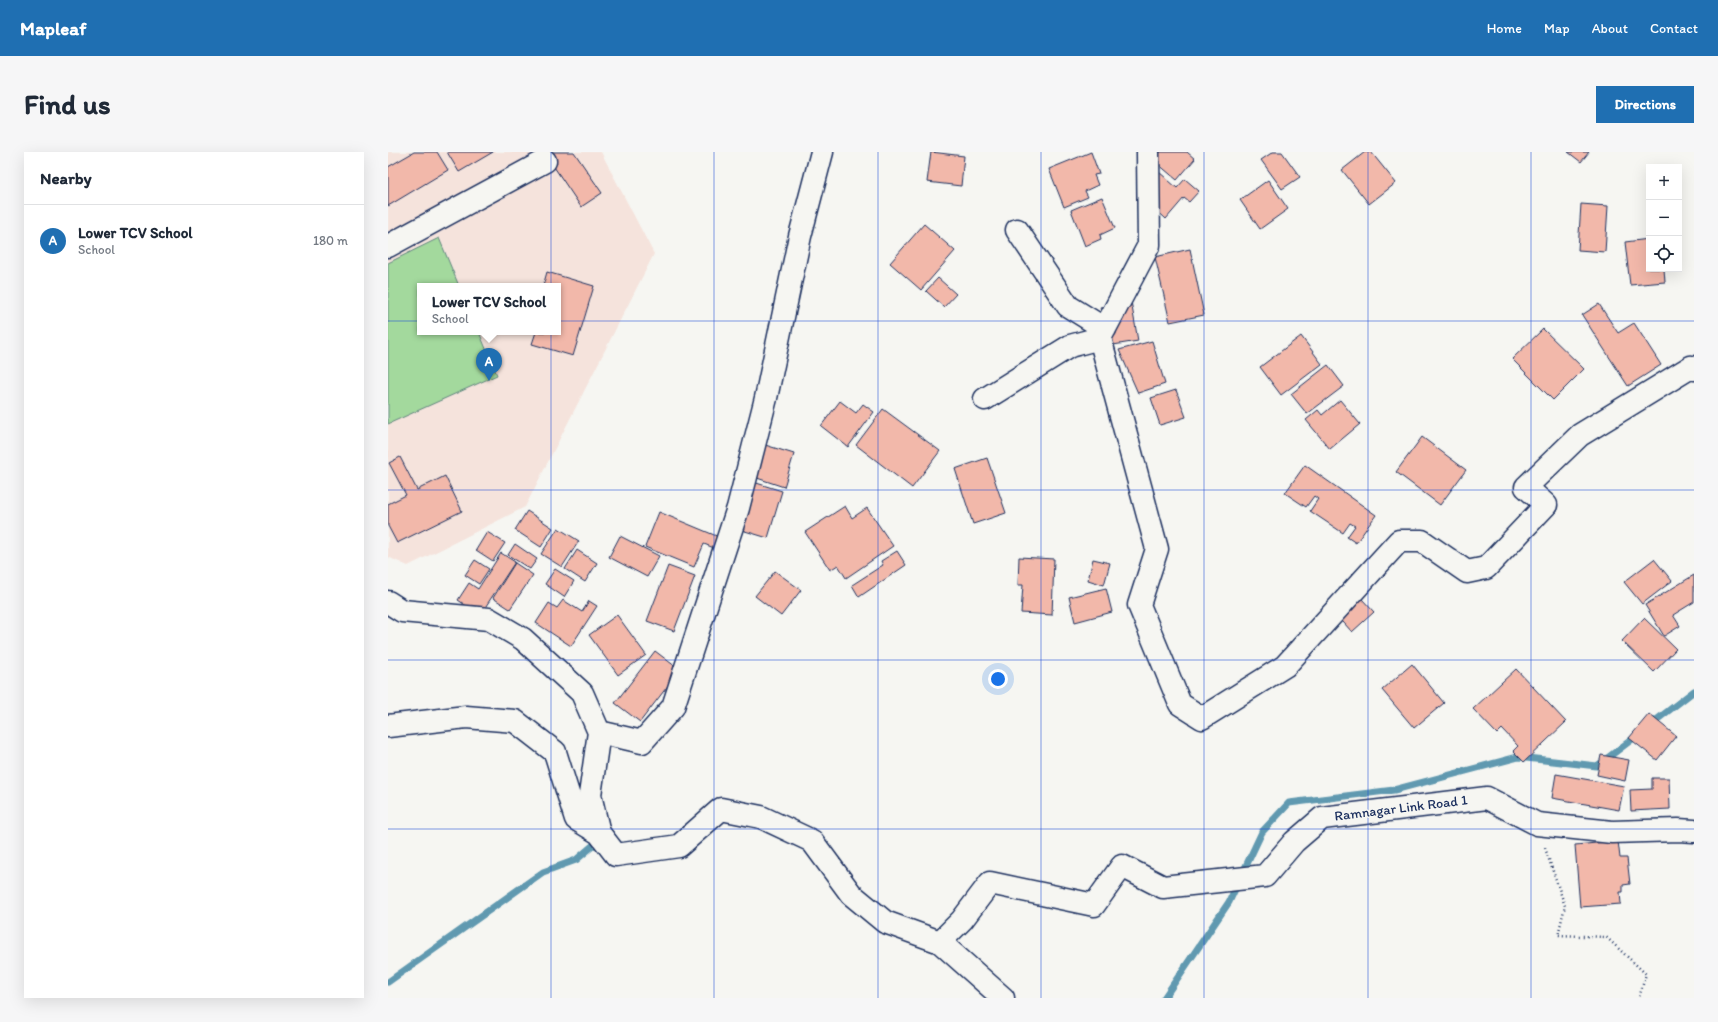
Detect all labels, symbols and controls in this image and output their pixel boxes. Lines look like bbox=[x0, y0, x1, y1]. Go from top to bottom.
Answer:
text: Mapleaf bbox=[20, 17, 86, 40]
text: Home bbox=[1487, 20, 1522, 37]
text: Map bbox=[1544, 20, 1570, 37]
text: About bbox=[1592, 20, 1628, 37]
text: Contact bbox=[1650, 20, 1698, 37]
button: Directions bbox=[1596, 86, 1694, 123]
text: Find us bbox=[24, 87, 111, 121]
map controls bbox=[1646, 164, 1682, 272]
button: + bbox=[1646, 164, 1682, 200]
text: Nearby bbox=[40, 168, 92, 188]
button: − bbox=[1646, 200, 1682, 236]
text: Lower TCV School bbox=[78, 224, 193, 242]
text: A bbox=[49, 233, 57, 248]
text: 180 m bbox=[313, 233, 348, 248]
button: locate bbox=[1646, 236, 1682, 272]
text: School bbox=[78, 242, 115, 257]
popup bbox=[417, 283, 561, 335]
text: Lower TCV School bbox=[432, 293, 546, 311]
text: School bbox=[432, 311, 469, 326]
pin: A bbox=[476, 348, 502, 381]
your location bbox=[988, 669, 1008, 689]
street label: Ramnagar Link Road 1 bbox=[1333, 791, 1469, 825]

